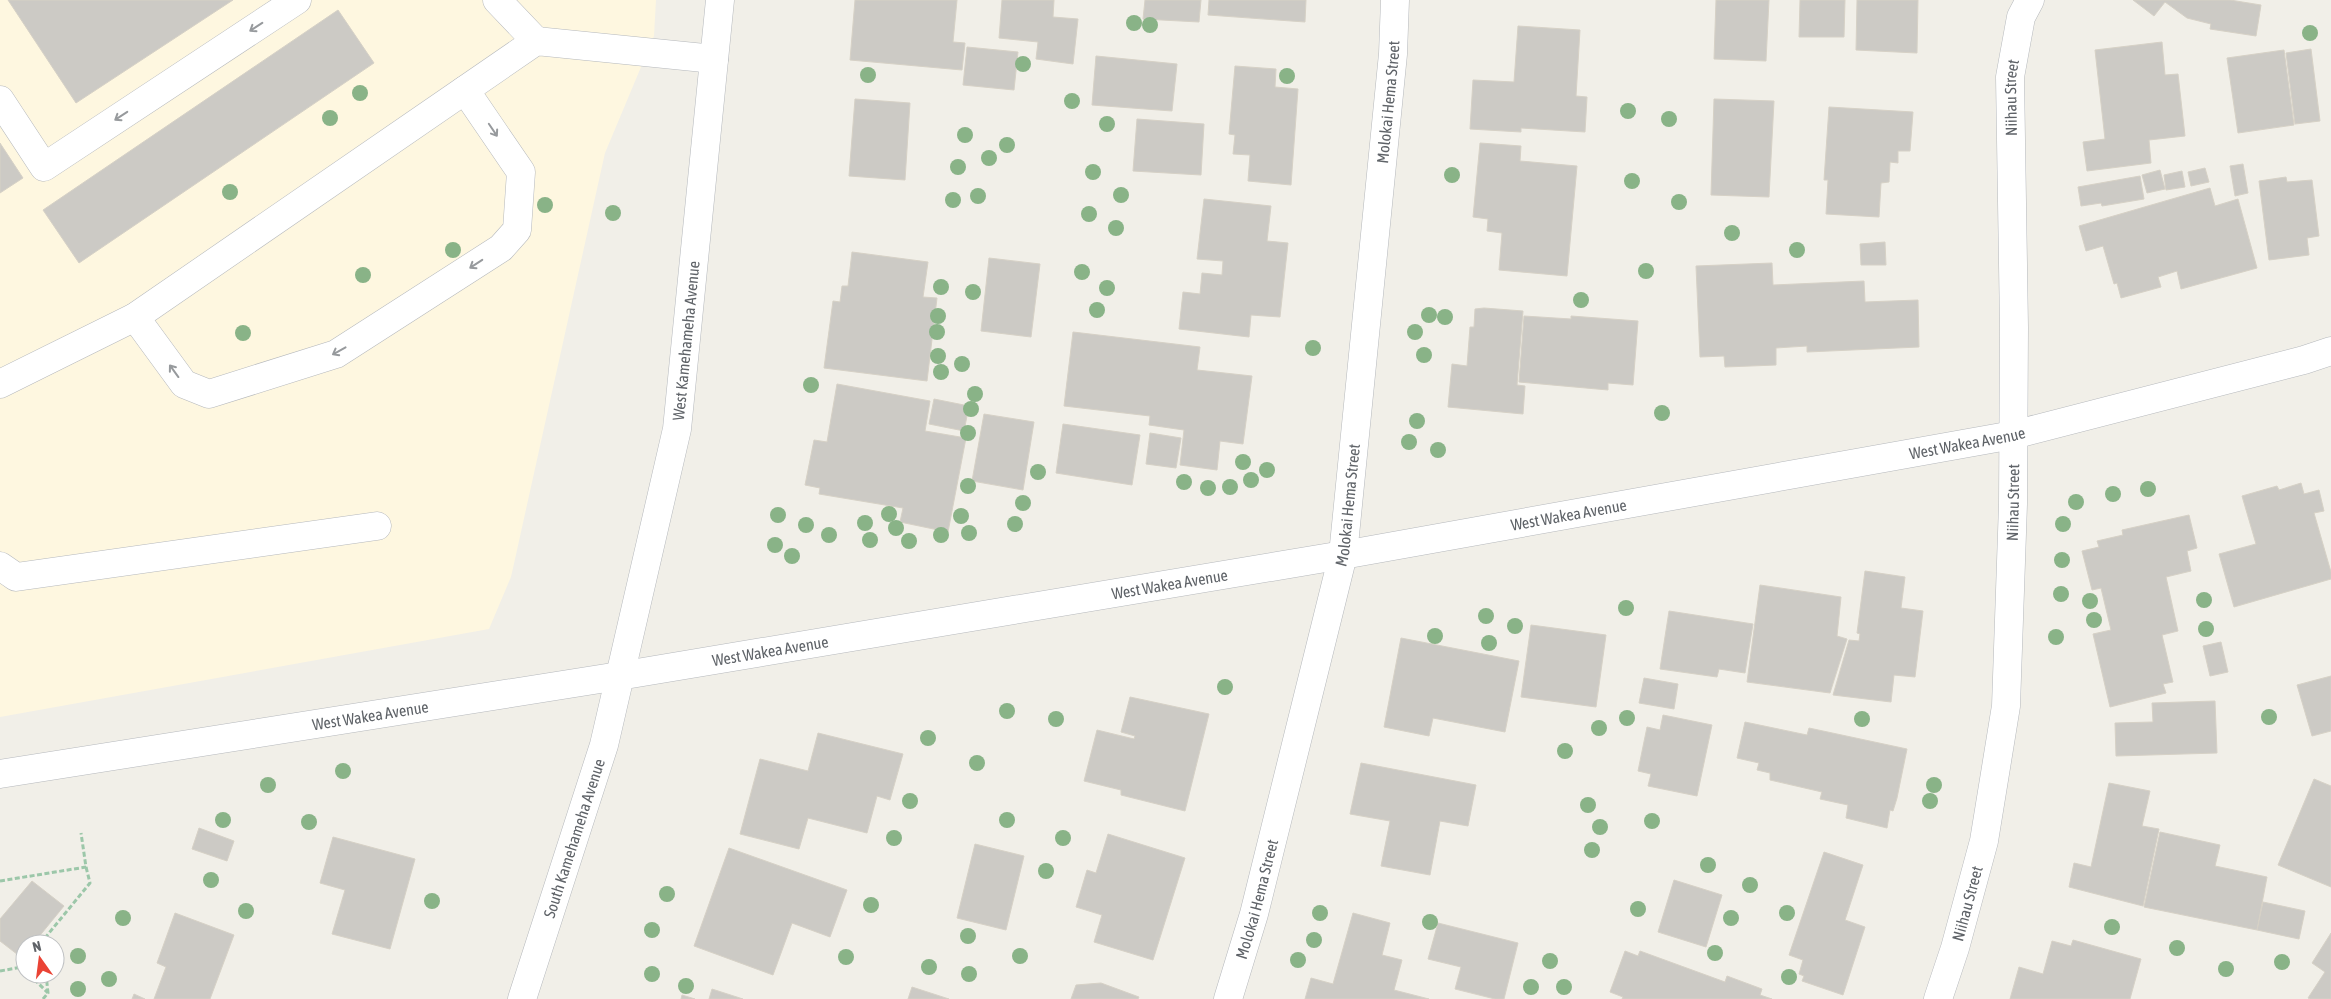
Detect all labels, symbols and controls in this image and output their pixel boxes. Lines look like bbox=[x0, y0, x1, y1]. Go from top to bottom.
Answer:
one-way arrow bbox=[249, 22, 263, 32]
street label: Molokai Hema Street bbox=[1373, 40, 1403, 164]
street label: Niihau Street bbox=[2001, 57, 2022, 136]
one-way arrow bbox=[114, 112, 128, 122]
one-way arrow bbox=[488, 123, 498, 137]
one-way arrow bbox=[469, 259, 483, 269]
street label: West Kamehameha Avenue bbox=[669, 260, 703, 421]
one-way arrow bbox=[332, 347, 346, 357]
one-way arrow bbox=[169, 364, 179, 378]
street label: West Wakea Avenue bbox=[1908, 423, 2027, 462]
street label: Molokai Hema Street bbox=[1332, 442, 1363, 568]
street label: Niihau Street bbox=[2003, 464, 2022, 541]
street label: West Wakea Avenue bbox=[1509, 495, 1628, 534]
street label: West Wakea Avenue bbox=[1110, 565, 1229, 603]
street label: West Wakea Avenue bbox=[711, 632, 830, 669]
street label: West Wakea Avenue bbox=[311, 697, 430, 733]
street label: South Kamehameha Avenue bbox=[540, 756, 608, 920]
street label: Molokai Hema Street bbox=[1232, 837, 1281, 961]
street label: Niihau Street bbox=[1948, 863, 1986, 943]
north arrow bbox=[15, 934, 65, 984]
text: N bbox=[31, 938, 43, 955]

